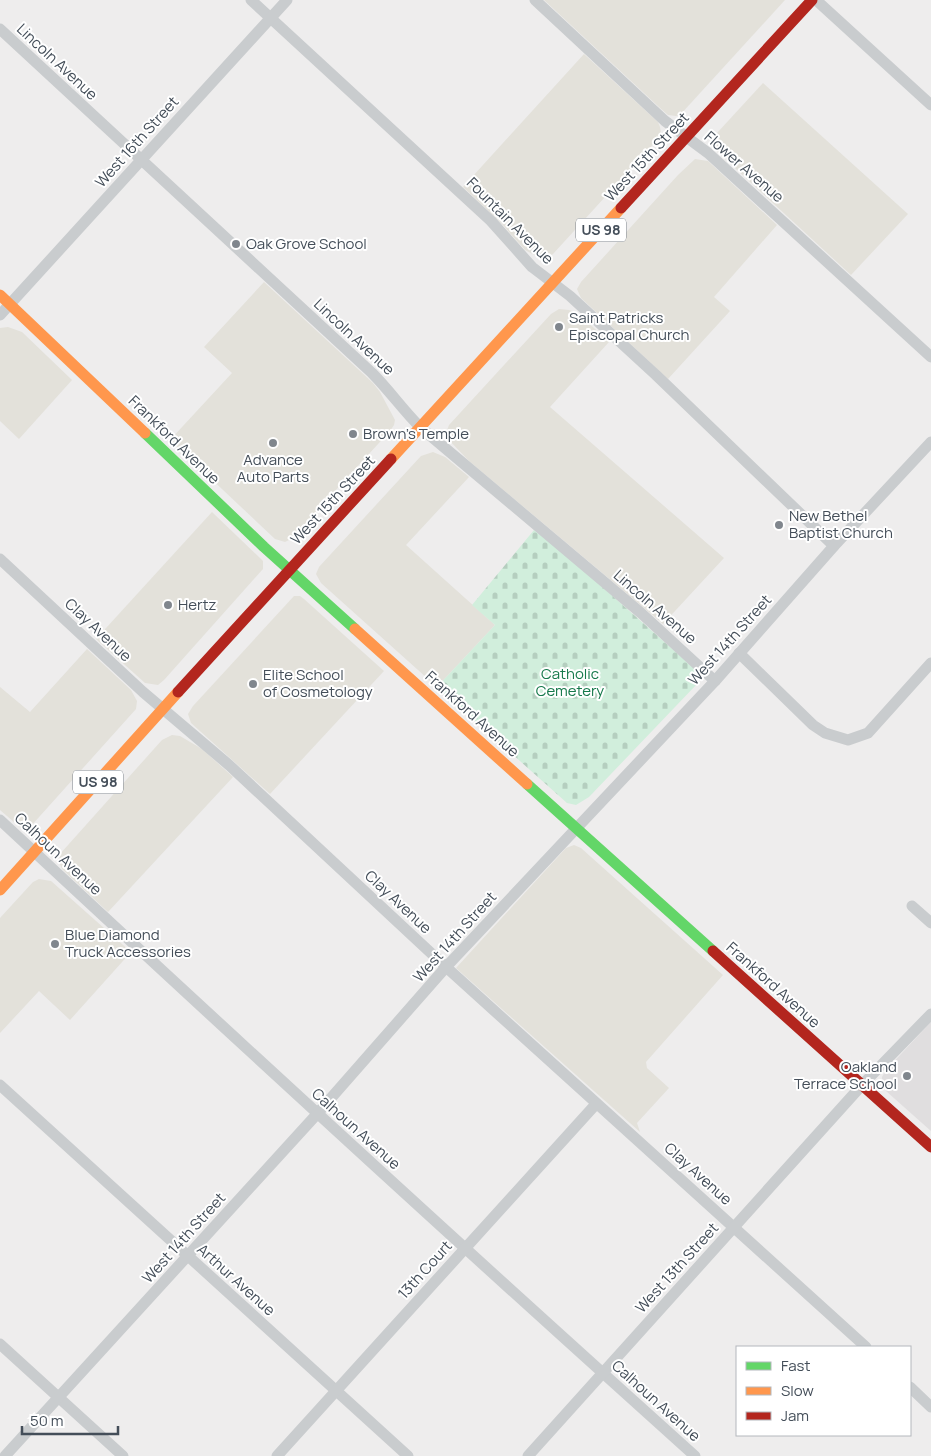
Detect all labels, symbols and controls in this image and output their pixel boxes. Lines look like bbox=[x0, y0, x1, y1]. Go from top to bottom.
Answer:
street label: Lincoln Avenue bbox=[12, 19, 103, 105]
street label: West 16th Street bbox=[90, 92, 183, 192]
street label: West 15th Street bbox=[600, 107, 694, 206]
street label: Flower Avenue bbox=[700, 126, 789, 207]
street label: Fountain Avenue bbox=[462, 173, 559, 269]
road number: US 98 bbox=[576, 218, 626, 242]
place label: Oak Grove School bbox=[246, 233, 367, 254]
marker: Oak Grove School bbox=[230, 238, 242, 250]
street label: Lincoln Avenue bbox=[309, 294, 400, 380]
place label: Saint Patricks Episcopal Church bbox=[569, 307, 690, 345]
marker: Saint Patricks Episcopal Church bbox=[553, 321, 565, 333]
street label: Frankford Avenue bbox=[124, 391, 225, 489]
place label: Brown's Temple bbox=[363, 423, 469, 444]
marker: Brown's Temple bbox=[347, 428, 359, 440]
marker: Advance Auto Parts bbox=[267, 437, 279, 449]
place label: Advance Auto Parts bbox=[237, 449, 309, 487]
street label: West 15th Street bbox=[286, 450, 380, 549]
place label: New Bethel Baptist Church bbox=[789, 505, 893, 543]
marker: New Bethel Baptist Church bbox=[773, 519, 785, 531]
street label: Lincoln Avenue bbox=[609, 565, 702, 649]
street label: West 14th Street bbox=[683, 590, 776, 690]
street label: Clay Avenue bbox=[60, 593, 137, 666]
place label: Hertz bbox=[178, 594, 216, 615]
marker: Hertz bbox=[162, 599, 174, 611]
park label: Catholic Cemetery bbox=[536, 663, 604, 701]
place label: Elite School of Cosmetology bbox=[263, 664, 373, 702]
street label: Frankford Avenue bbox=[421, 666, 524, 762]
marker: Elite School of Cosmetology bbox=[247, 678, 259, 690]
road number: US 98 bbox=[73, 770, 123, 794]
street label: Calhoun Avenue bbox=[10, 808, 107, 900]
street label: Clay Avenue bbox=[360, 865, 437, 938]
street label: West 14th Street bbox=[408, 887, 501, 987]
place label: Blue Diamond Truck Accessories bbox=[65, 924, 191, 962]
street label: Frankford Avenue bbox=[722, 937, 825, 1033]
marker: Blue Diamond Truck Accessories bbox=[49, 938, 61, 950]
place label: Oakland Terrace School bbox=[794, 1056, 897, 1094]
marker: Oakland Terrace School bbox=[901, 1070, 913, 1082]
street label: Calhoun Avenue bbox=[307, 1083, 405, 1174]
street label: Clay Avenue bbox=[660, 1138, 737, 1210]
street label: West 14th Street bbox=[137, 1188, 230, 1288]
street label: West 13th Street bbox=[630, 1218, 723, 1317]
street label: 13th Court bbox=[393, 1236, 457, 1303]
street label: Arthur Avenue bbox=[193, 1239, 280, 1321]
legend bbox=[736, 1346, 911, 1436]
street label: Calhoun Avenue bbox=[607, 1355, 705, 1446]
text: Fast bbox=[781, 1355, 810, 1376]
text: Slow bbox=[781, 1380, 814, 1401]
scale bar bbox=[22, 1404, 119, 1436]
text: Jam bbox=[781, 1405, 809, 1426]
text: 50 m bbox=[30, 1410, 64, 1431]

